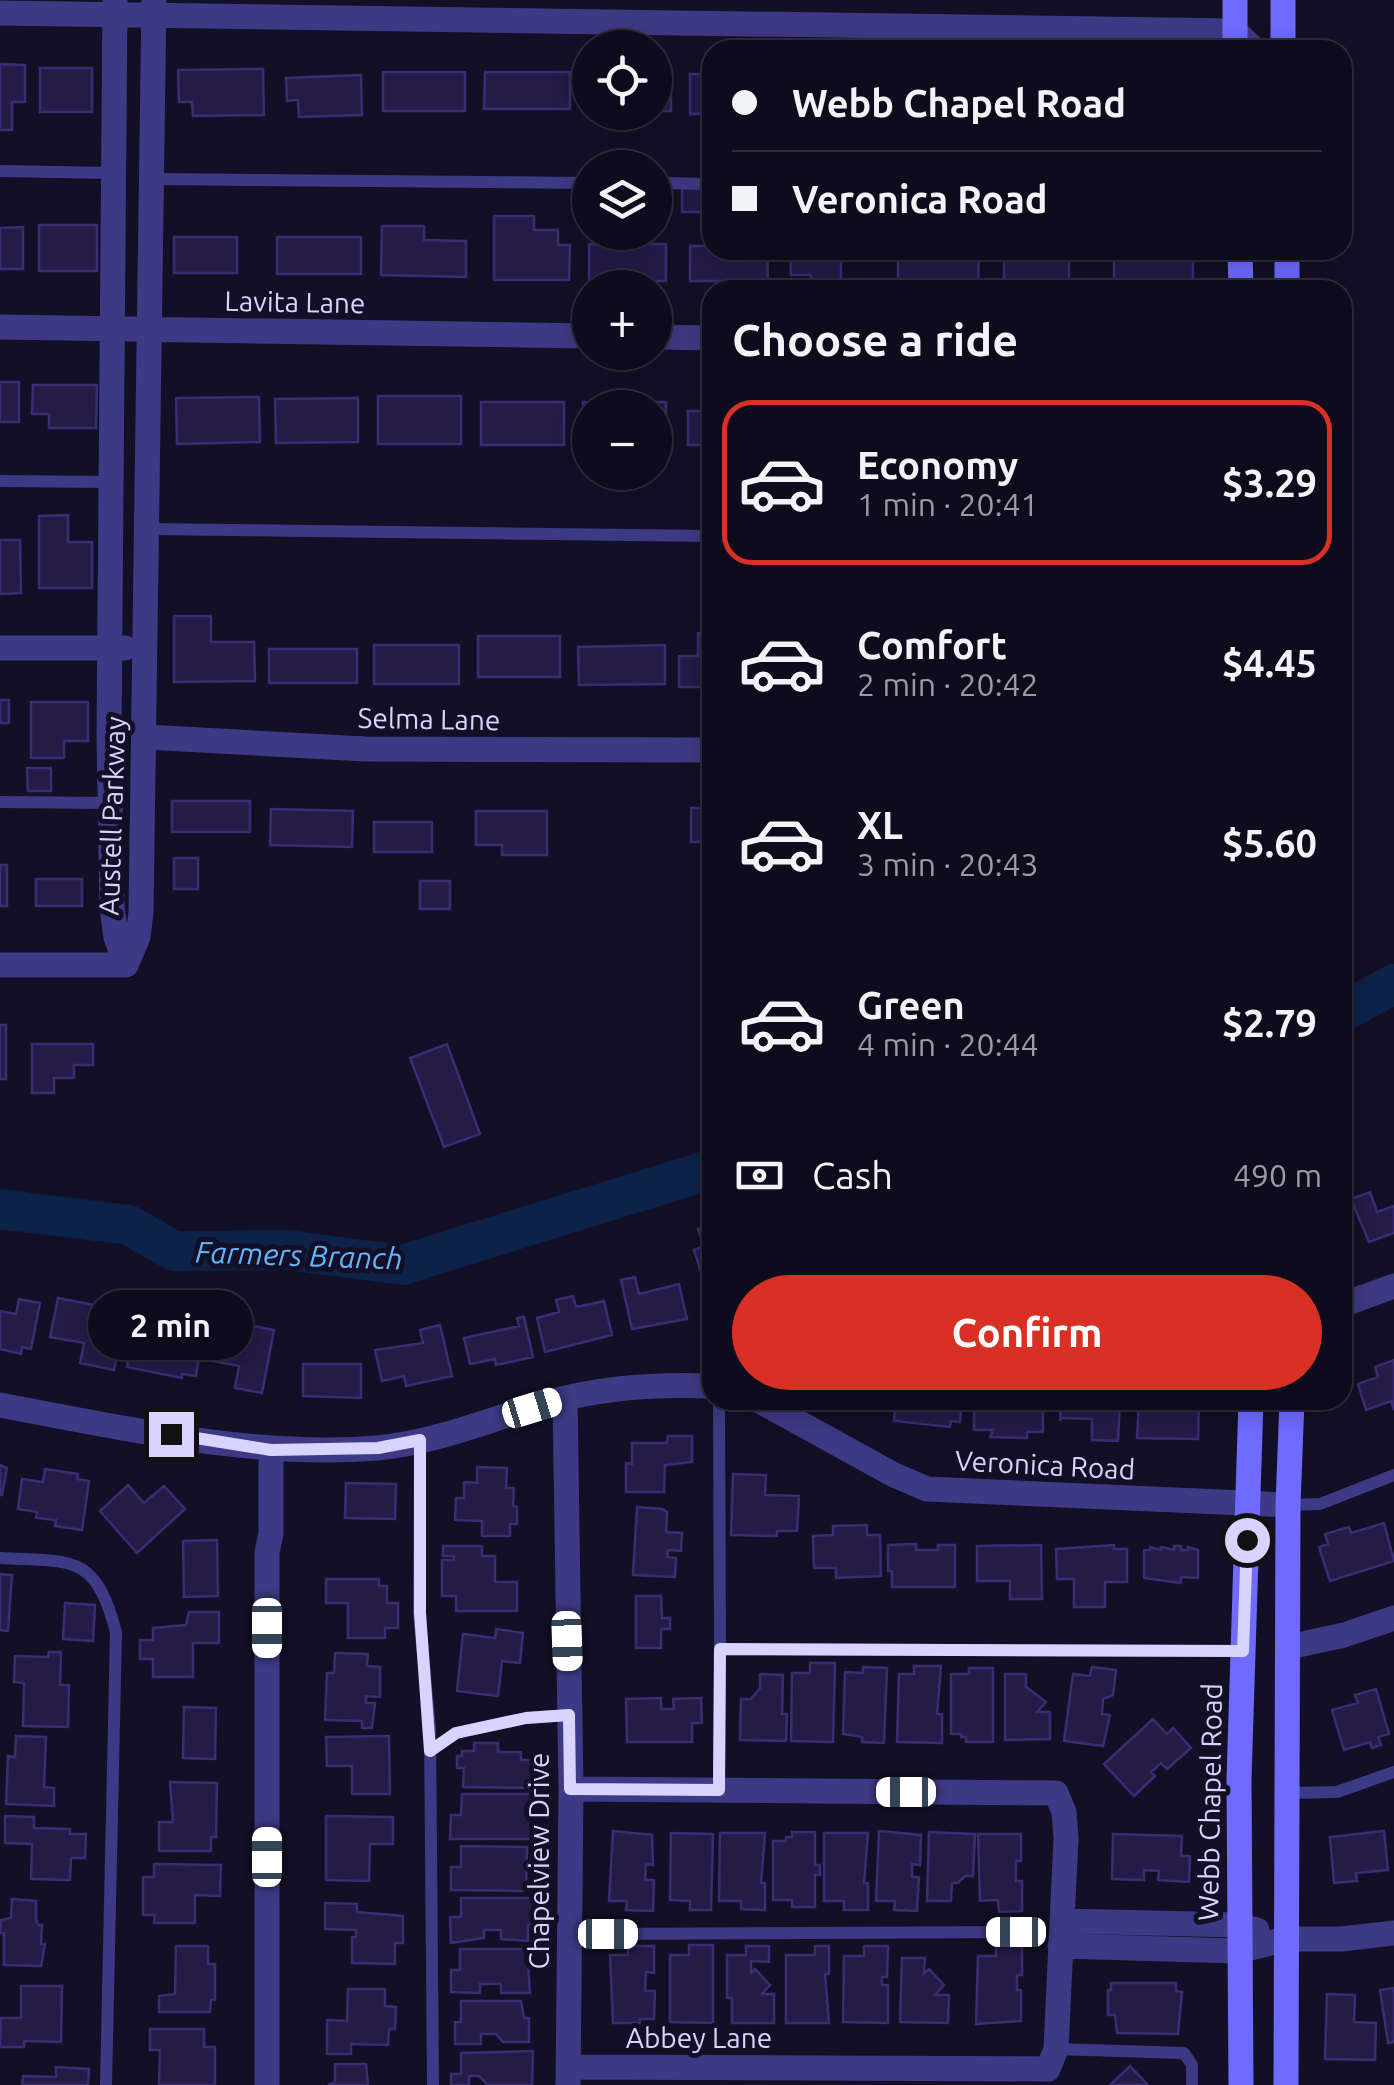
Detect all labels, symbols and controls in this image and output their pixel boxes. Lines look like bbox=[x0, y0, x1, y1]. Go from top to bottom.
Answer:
map controls bbox=[572, 30, 672, 490]
button: locate bbox=[572, 30, 672, 130]
text: Webb Chapel Road bbox=[792, 82, 1126, 124]
button: layers bbox=[572, 150, 672, 250]
text: Veronica Road bbox=[792, 178, 1048, 220]
button: + bbox=[572, 270, 672, 370]
street label: Lavita Lane bbox=[224, 285, 366, 318]
text: Choose a ride bbox=[732, 314, 1018, 365]
button: − bbox=[572, 390, 672, 490]
icon: car bbox=[737, 438, 827, 528]
text: Economy bbox=[857, 444, 1018, 486]
text: $3.29 bbox=[1222, 462, 1317, 504]
text: 1 min · 20:41 bbox=[857, 486, 1039, 522]
icon: car bbox=[737, 618, 827, 708]
text: Comfort bbox=[857, 624, 1007, 666]
text: $4.45 bbox=[1222, 642, 1317, 684]
text: 2 min · 20:42 bbox=[857, 666, 1039, 702]
street label: Selma Lane bbox=[357, 702, 501, 735]
street label: Austell Parkway bbox=[93, 716, 130, 916]
icon: car bbox=[737, 798, 827, 888]
text: XL bbox=[857, 804, 903, 846]
text: $5.60 bbox=[1222, 822, 1317, 864]
text: 3 min · 20:43 bbox=[857, 846, 1039, 882]
icon: car bbox=[737, 978, 827, 1068]
text: Green bbox=[857, 984, 965, 1026]
text: $2.79 bbox=[1222, 1002, 1317, 1044]
text: 4 min · 20:44 bbox=[857, 1026, 1039, 1062]
icon: cash bbox=[732, 1148, 787, 1203]
text: Cash bbox=[812, 1154, 893, 1196]
text: 490 m bbox=[1233, 1157, 1322, 1193]
water label: Farmers Branch bbox=[195, 1234, 403, 1276]
button: Confirm bbox=[732, 1275, 1322, 1390]
callout: 2 min bbox=[89, 1289, 254, 1359]
text: 2 min bbox=[130, 1307, 211, 1343]
car bbox=[499, 1385, 565, 1431]
route end bbox=[149, 1412, 194, 1457]
street label: Veronica Road bbox=[954, 1444, 1136, 1485]
route start bbox=[1225, 1518, 1270, 1563]
car bbox=[252, 1598, 282, 1658]
car bbox=[551, 1610, 583, 1672]
street label: Webb Chapel Road bbox=[1192, 1683, 1227, 1921]
street label: Chapelview Drive bbox=[523, 1753, 554, 1969]
car bbox=[876, 1777, 936, 1807]
car bbox=[252, 1827, 282, 1887]
car bbox=[986, 1917, 1046, 1947]
car bbox=[578, 1919, 638, 1949]
street label: Abbey Lane bbox=[626, 2022, 772, 2053]

